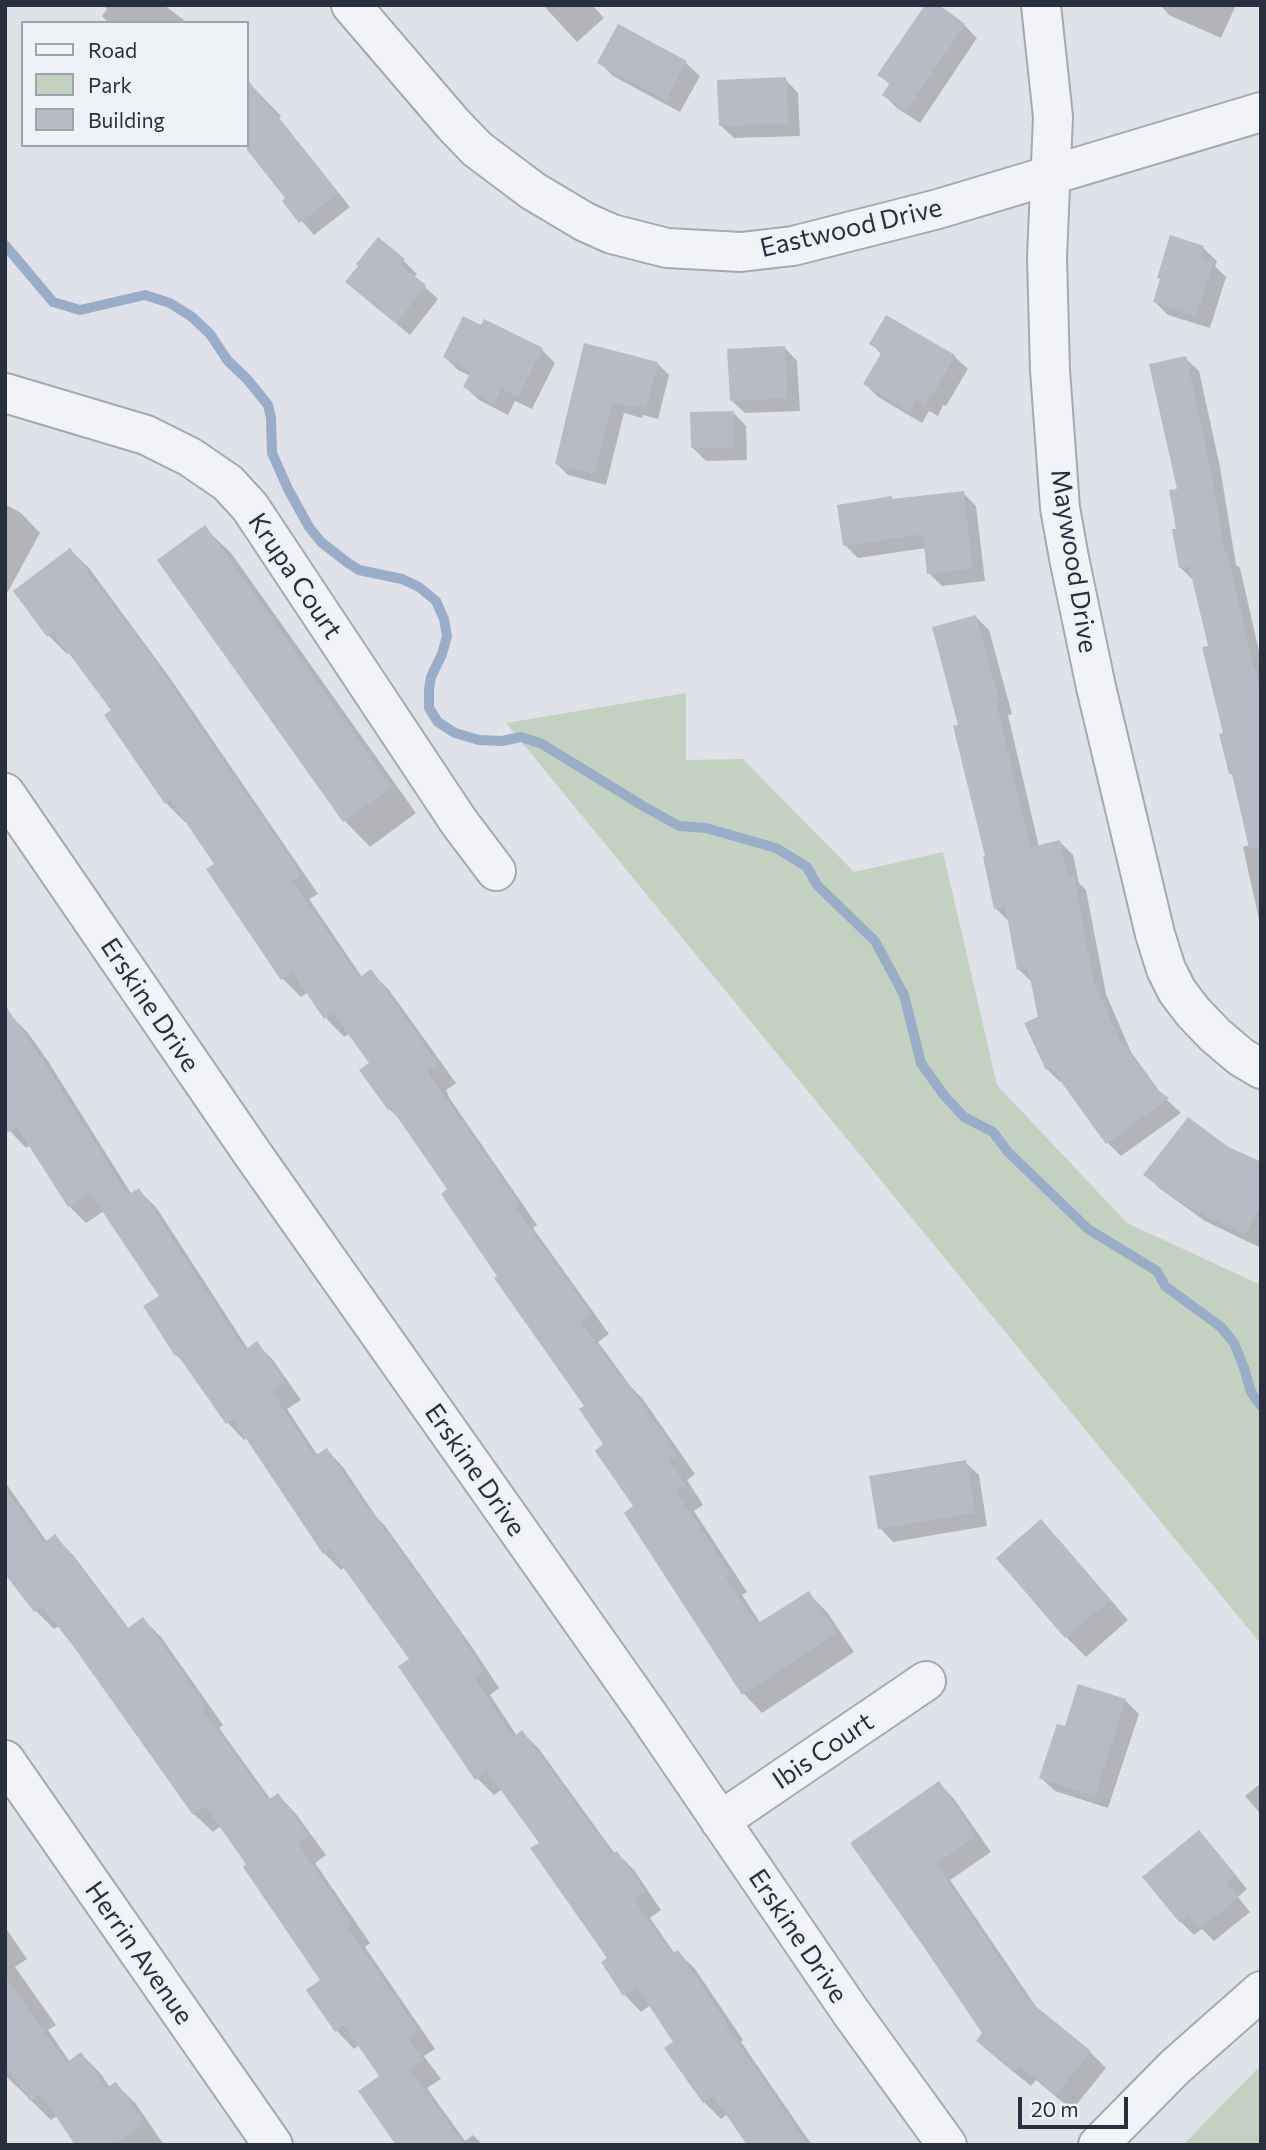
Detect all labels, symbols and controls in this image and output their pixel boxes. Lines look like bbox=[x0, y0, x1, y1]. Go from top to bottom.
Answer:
legend bbox=[21, 21, 248, 147]
text: Road bbox=[88, 37, 137, 62]
text: Park bbox=[88, 72, 132, 97]
text: Building bbox=[88, 107, 165, 132]
street label: Eastwood Drive bbox=[757, 192, 945, 264]
street label: Maywood Drive bbox=[1044, 467, 1104, 655]
street label: Krupa Court bbox=[241, 507, 349, 645]
street label: Erskine Drive bbox=[94, 932, 206, 1078]
street label: Erskine Drive bbox=[418, 1398, 532, 1542]
street label: Ibis Court bbox=[767, 1706, 879, 1796]
street label: Erskine Drive bbox=[742, 1863, 854, 2009]
street label: Herrin Avenue bbox=[78, 1876, 200, 2030]
scale bar bbox=[1021, 2084, 1131, 2128]
text: 20 m bbox=[1031, 2096, 1079, 2121]

